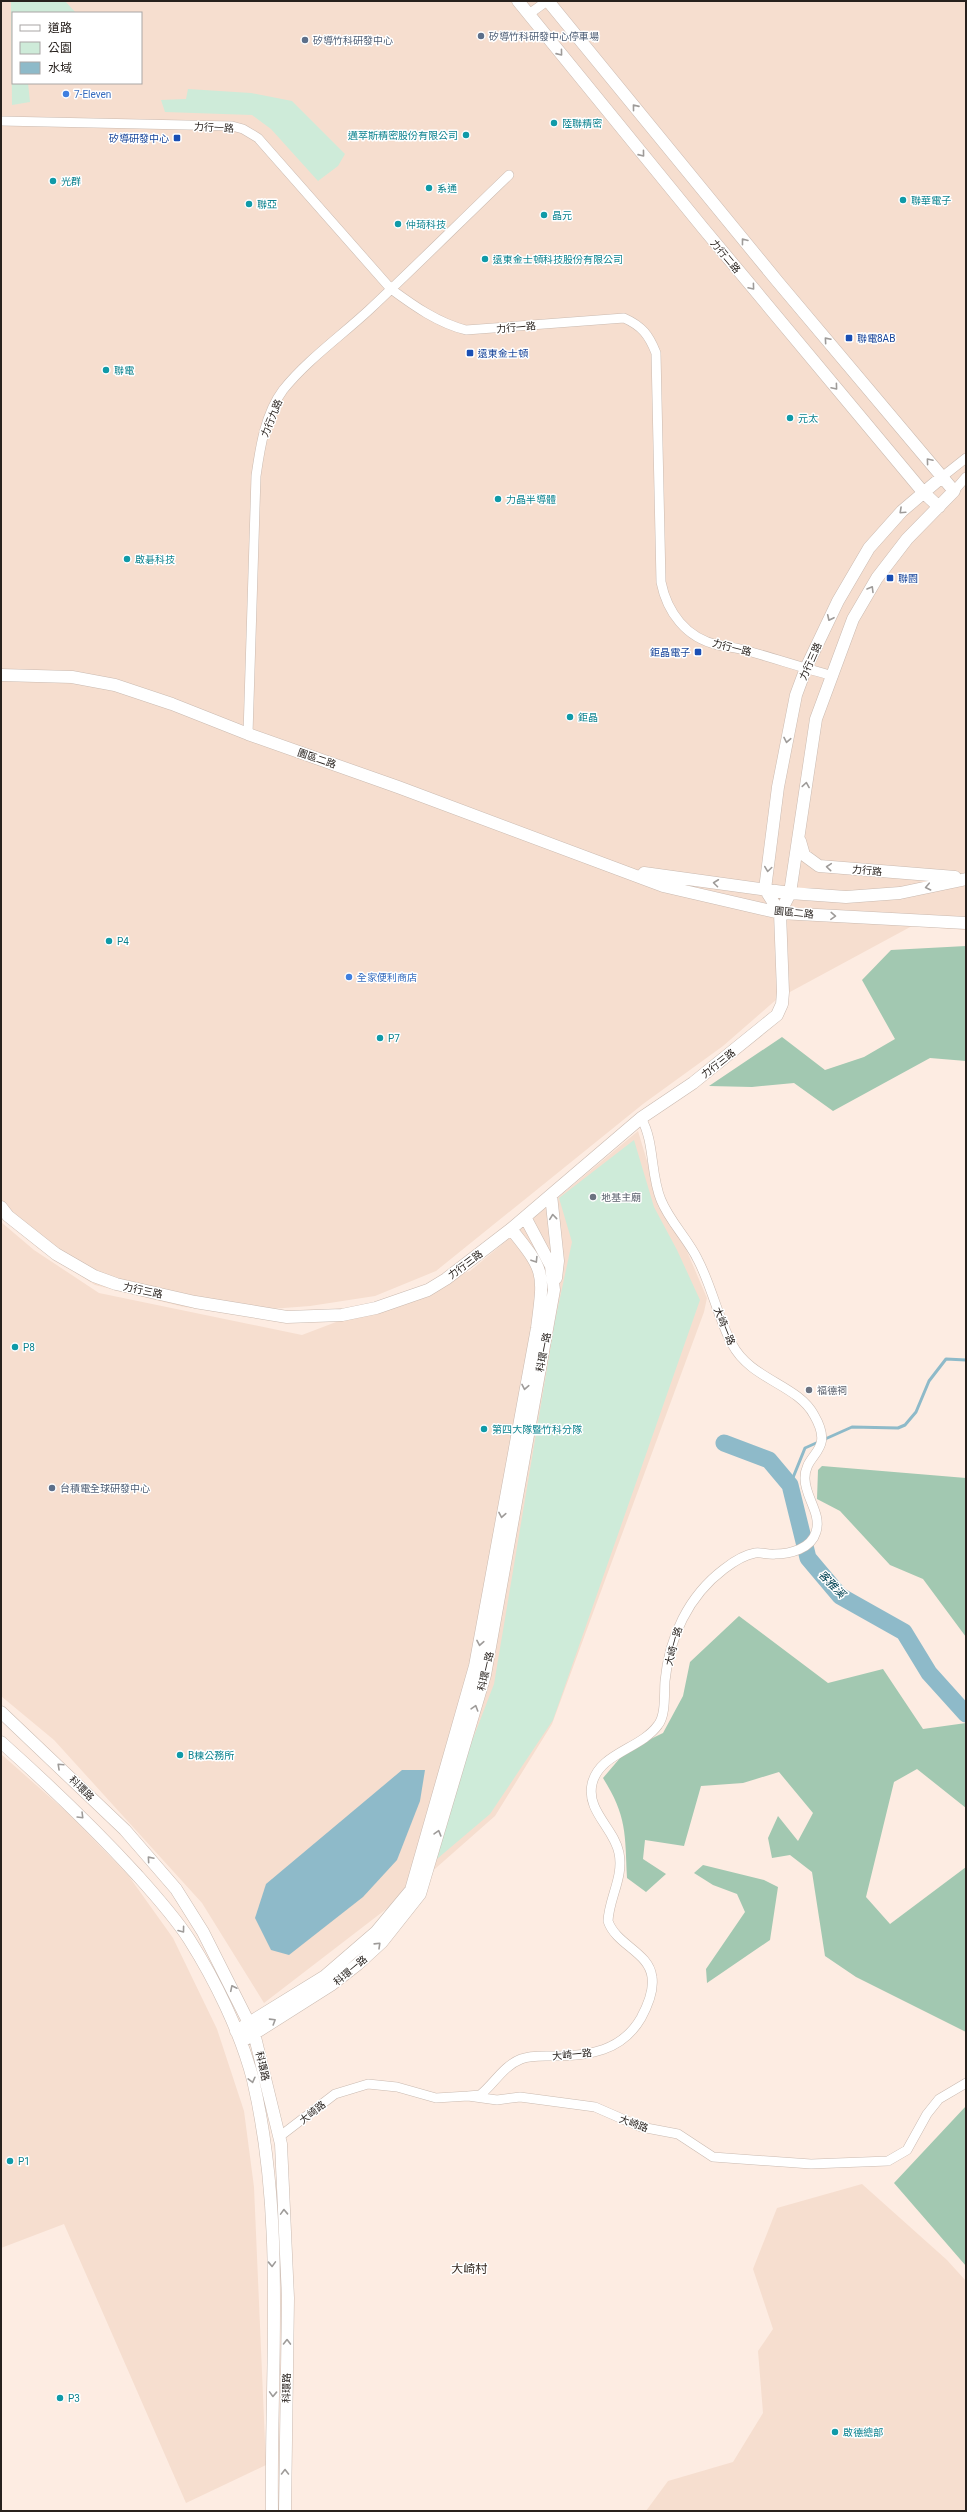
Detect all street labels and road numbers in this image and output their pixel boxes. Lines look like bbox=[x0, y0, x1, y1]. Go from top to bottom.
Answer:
street label: 力行一路 bbox=[194, 121, 234, 134]
street label: 力行二路 bbox=[709, 237, 743, 275]
street label: 力行一路 bbox=[496, 320, 536, 335]
street label: 力行九路 bbox=[259, 398, 284, 439]
street label: 力行一路 bbox=[711, 637, 753, 658]
street label: 力行三路 bbox=[797, 641, 824, 682]
street label: 園區二路 bbox=[296, 747, 338, 770]
street label: 力行路 bbox=[852, 864, 882, 877]
street label: 園區二路 bbox=[773, 905, 814, 920]
street label: 力行三路 bbox=[699, 1047, 737, 1080]
street label: 力行三路 bbox=[446, 1248, 485, 1281]
street label: 力行三路 bbox=[122, 1281, 164, 1300]
street label: 大崎一路 bbox=[712, 1306, 737, 1347]
street label: 科環一路 bbox=[534, 1331, 553, 1373]
street label: 大崎一路 bbox=[663, 1625, 684, 1667]
street label: 科環一路 bbox=[476, 1650, 495, 1692]
street label: 科環路 bbox=[67, 1774, 96, 1803]
street label: 科環一路 bbox=[331, 1953, 369, 1987]
street label: 大崎一路 bbox=[552, 2047, 592, 2062]
street label: 科環路 bbox=[254, 2050, 271, 2082]
street label: 大崎路 bbox=[297, 2099, 328, 2126]
street label: 大崎路 bbox=[618, 2113, 650, 2134]
street label: 科環路 bbox=[281, 2373, 292, 2403]

